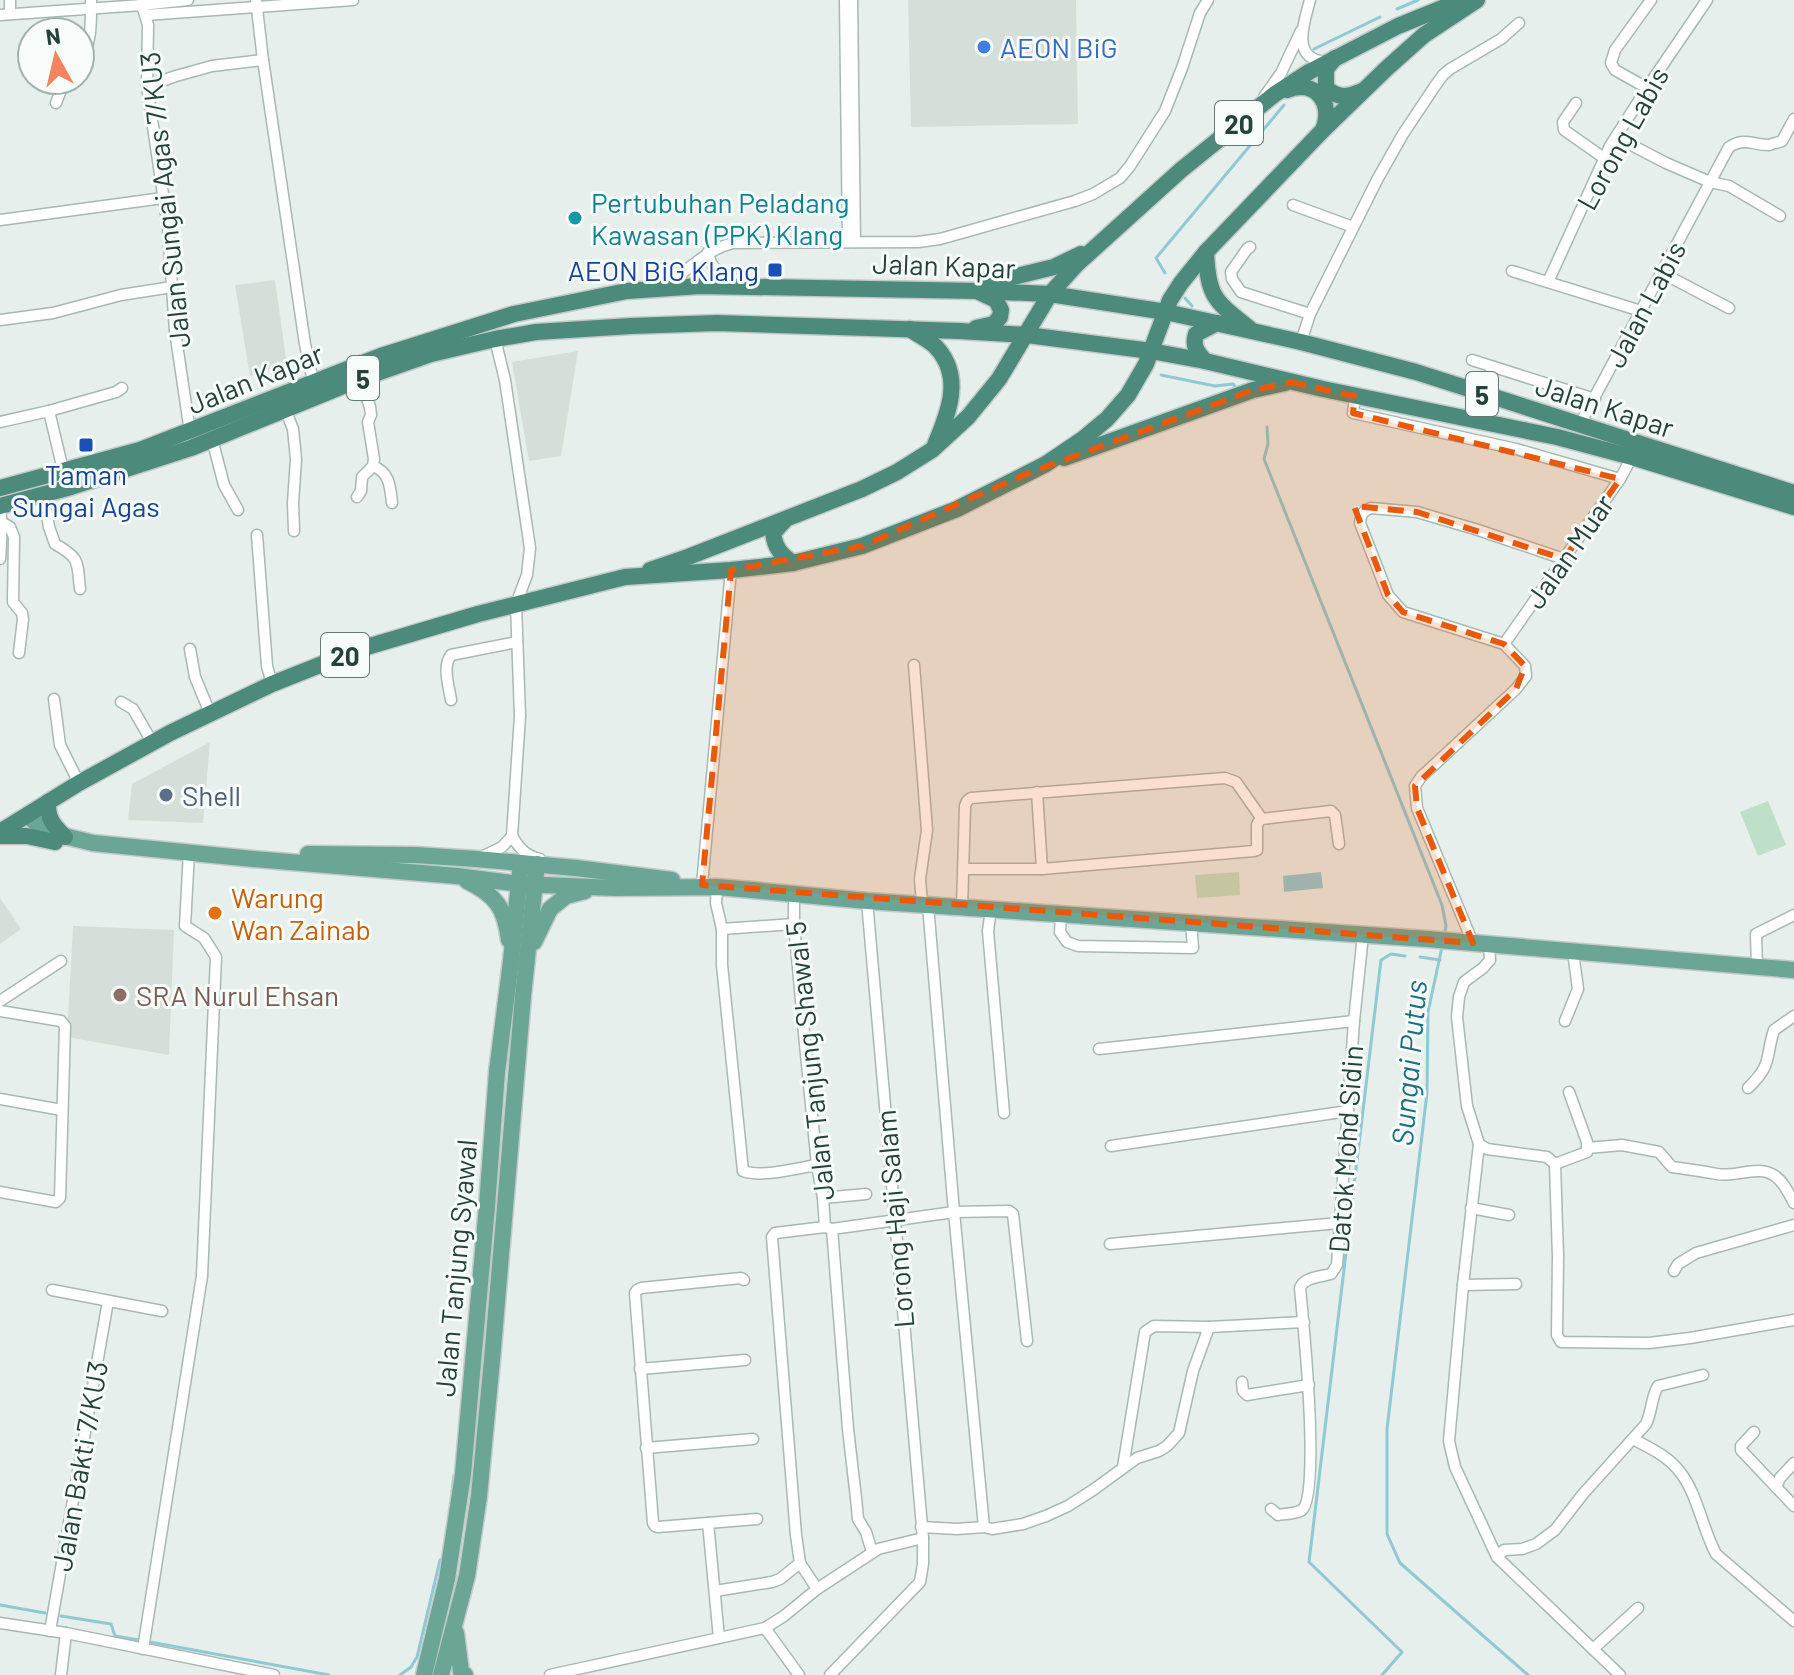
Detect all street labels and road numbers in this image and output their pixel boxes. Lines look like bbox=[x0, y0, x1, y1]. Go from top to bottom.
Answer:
street label: Jalan Sungai Agas 7/KU3 bbox=[132, 50, 196, 350]
street label: Lorong Labis bbox=[1569, 61, 1675, 215]
road number: 20 bbox=[1215, 101, 1263, 145]
street label: Jalan Labis bbox=[1598, 235, 1692, 373]
street label: Jalan Kapar bbox=[872, 246, 1016, 284]
street label: Jalan Kapar bbox=[182, 335, 328, 421]
road number: 5 bbox=[347, 356, 379, 400]
street label: Jalan Kapar bbox=[1532, 368, 1678, 444]
road number: 5 bbox=[1466, 372, 1498, 416]
street label: Jalan Muar bbox=[1517, 487, 1621, 615]
road number: 20 bbox=[321, 633, 369, 677]
street label: Jalan Tanjung Shawal 5 bbox=[777, 920, 841, 1202]
street label: Datok Mohd Sidin bbox=[1321, 1044, 1369, 1254]
street label: Lorong Haji Salam bbox=[868, 1108, 920, 1330]
street label: Jalan Tanjung Syawal bbox=[427, 1138, 483, 1398]
street label: Jalan Bakti 7/KU3 bbox=[44, 1358, 114, 1574]

